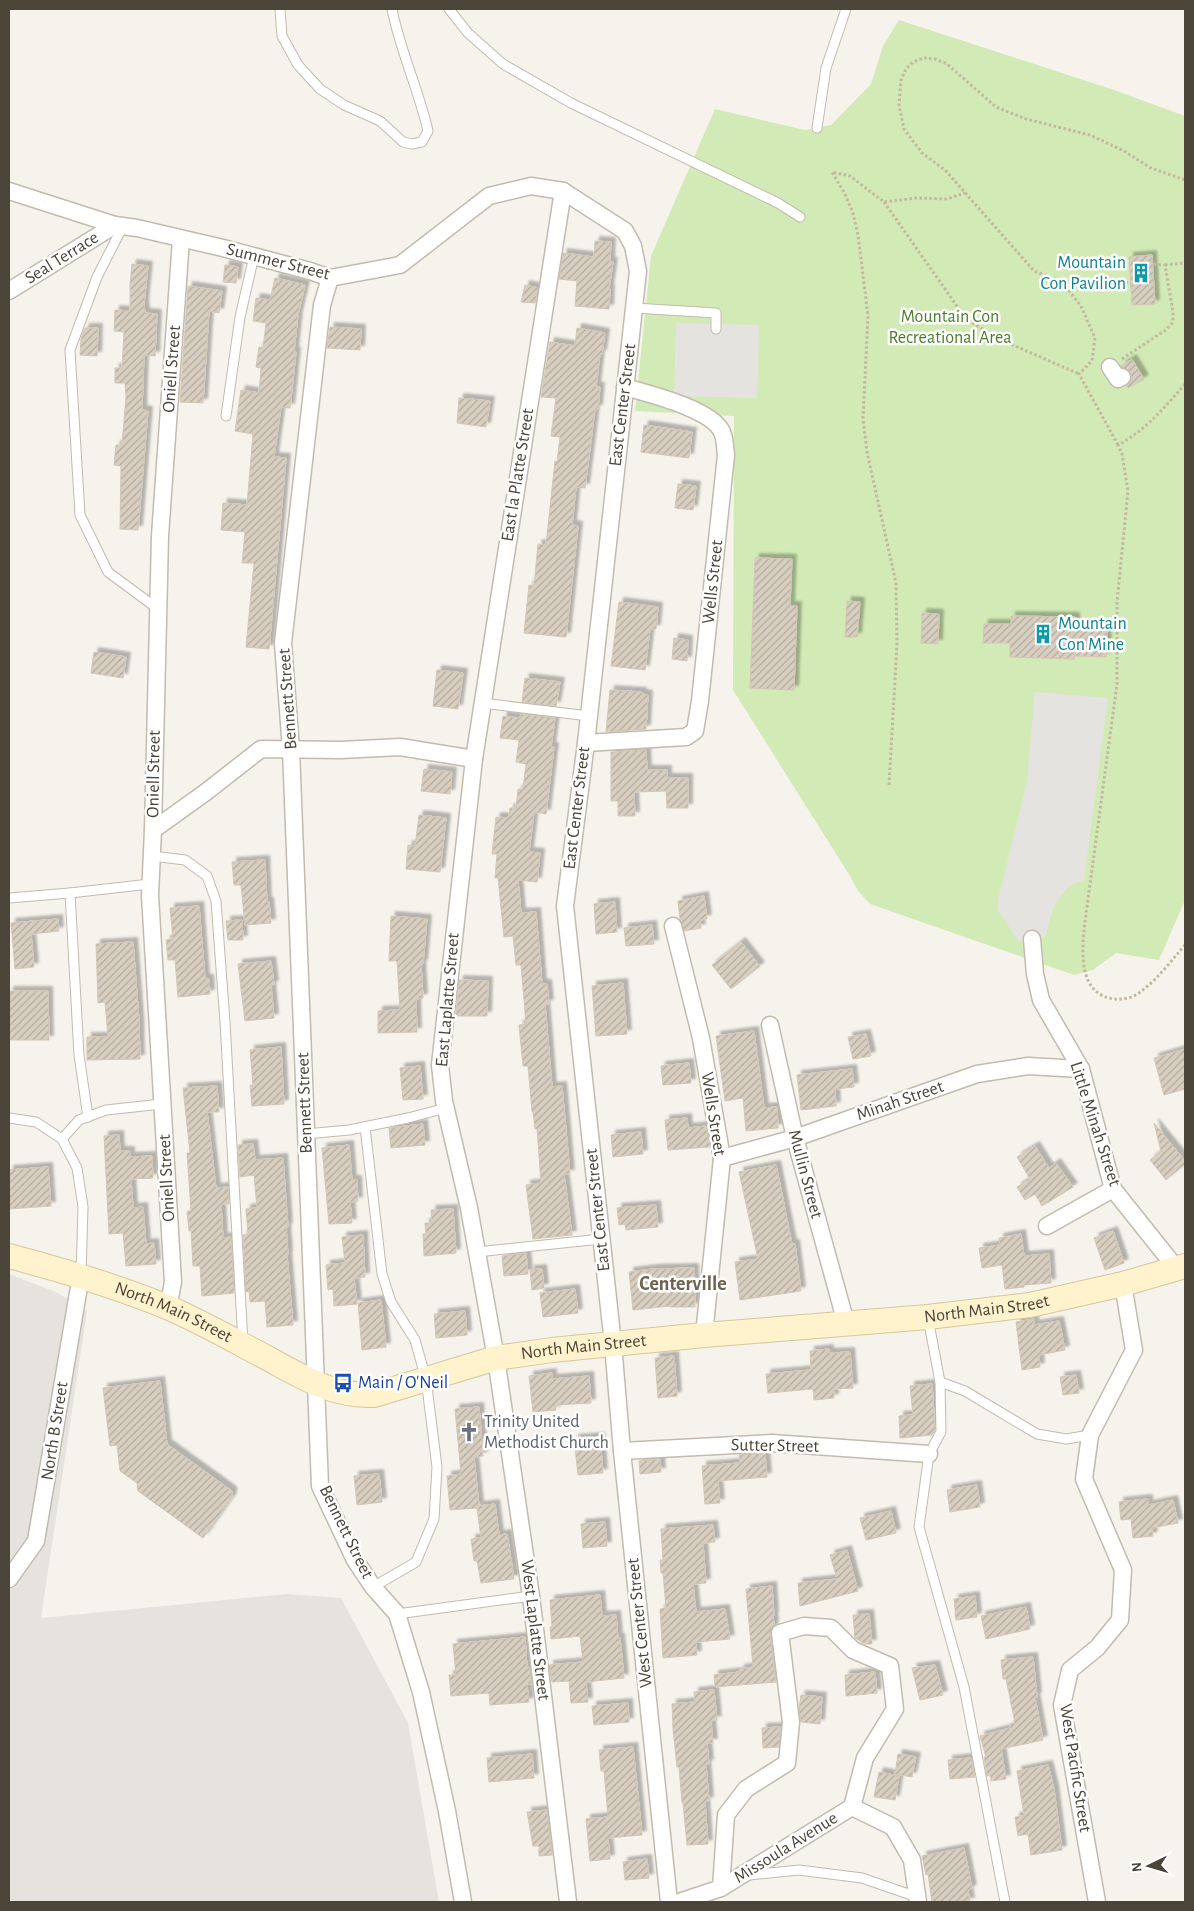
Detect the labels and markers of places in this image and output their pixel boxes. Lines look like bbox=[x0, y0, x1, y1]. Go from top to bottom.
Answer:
place label: Mountain Con Pavilion bbox=[1040, 254, 1126, 293]
building icon: Mountain Con Pavilion bbox=[1130, 262, 1152, 284]
place label: Mountain Con Mine bbox=[1058, 615, 1127, 654]
building icon: Mountain Con Mine bbox=[1032, 623, 1054, 645]
bus stop icon: Main / O'Neil bbox=[332, 1372, 354, 1394]
place label: Main / O'Neil bbox=[358, 1374, 448, 1392]
place label: Trinity United Methodist Church bbox=[484, 1413, 609, 1452]
church icon: Trinity United Methodist Church bbox=[458, 1421, 480, 1443]

